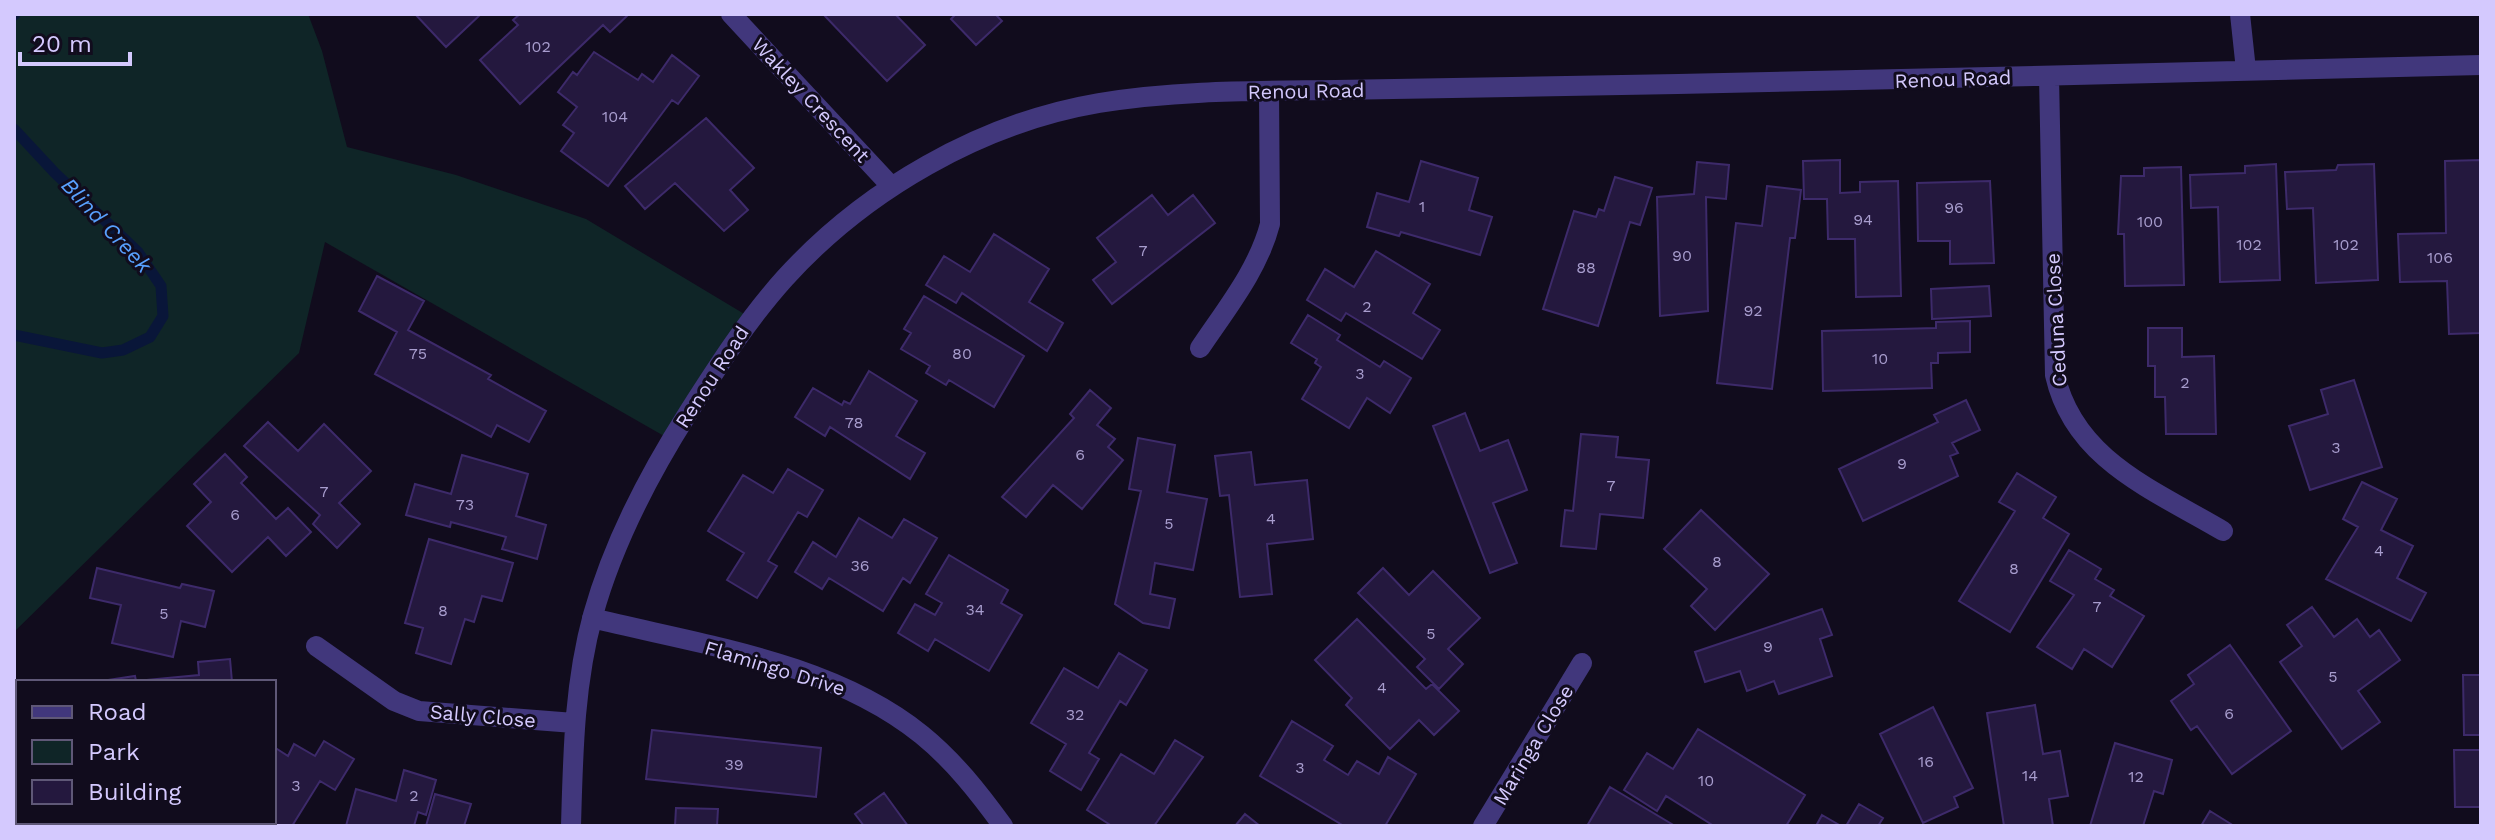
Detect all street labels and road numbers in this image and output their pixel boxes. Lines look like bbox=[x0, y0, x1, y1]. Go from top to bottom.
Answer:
street label: Wakley Crescent bbox=[747, 33, 875, 168]
street label: Renou Road bbox=[1894, 65, 2012, 93]
street label: Renou Road bbox=[1247, 78, 1365, 104]
street label: Ceduna Close bbox=[2041, 252, 2071, 388]
street label: Renou Road bbox=[670, 321, 754, 433]
street label: Flamingo Drive bbox=[702, 635, 848, 701]
street label: Maringa Close bbox=[1488, 680, 1578, 810]
street label: Sally Close bbox=[429, 699, 537, 733]

